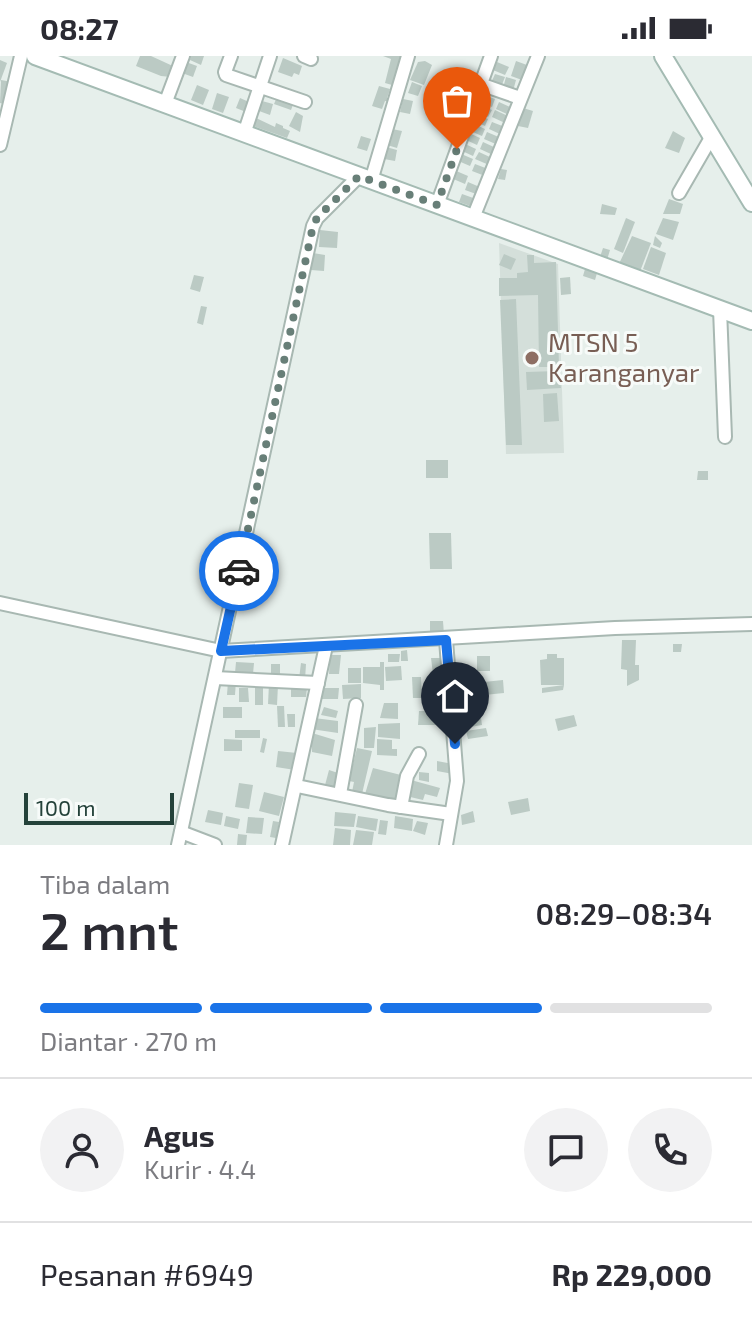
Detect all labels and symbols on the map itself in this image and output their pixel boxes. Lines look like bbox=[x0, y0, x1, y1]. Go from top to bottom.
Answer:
pin bbox=[423, 67, 491, 149]
place label: MTSN 5 Karanganyar bbox=[548, 326, 700, 387]
marker: MTSN 5 Karanganyar bbox=[523, 349, 541, 367]
courier bbox=[199, 531, 279, 611]
pin bbox=[421, 662, 489, 744]
scale bar bbox=[24, 789, 174, 825]

